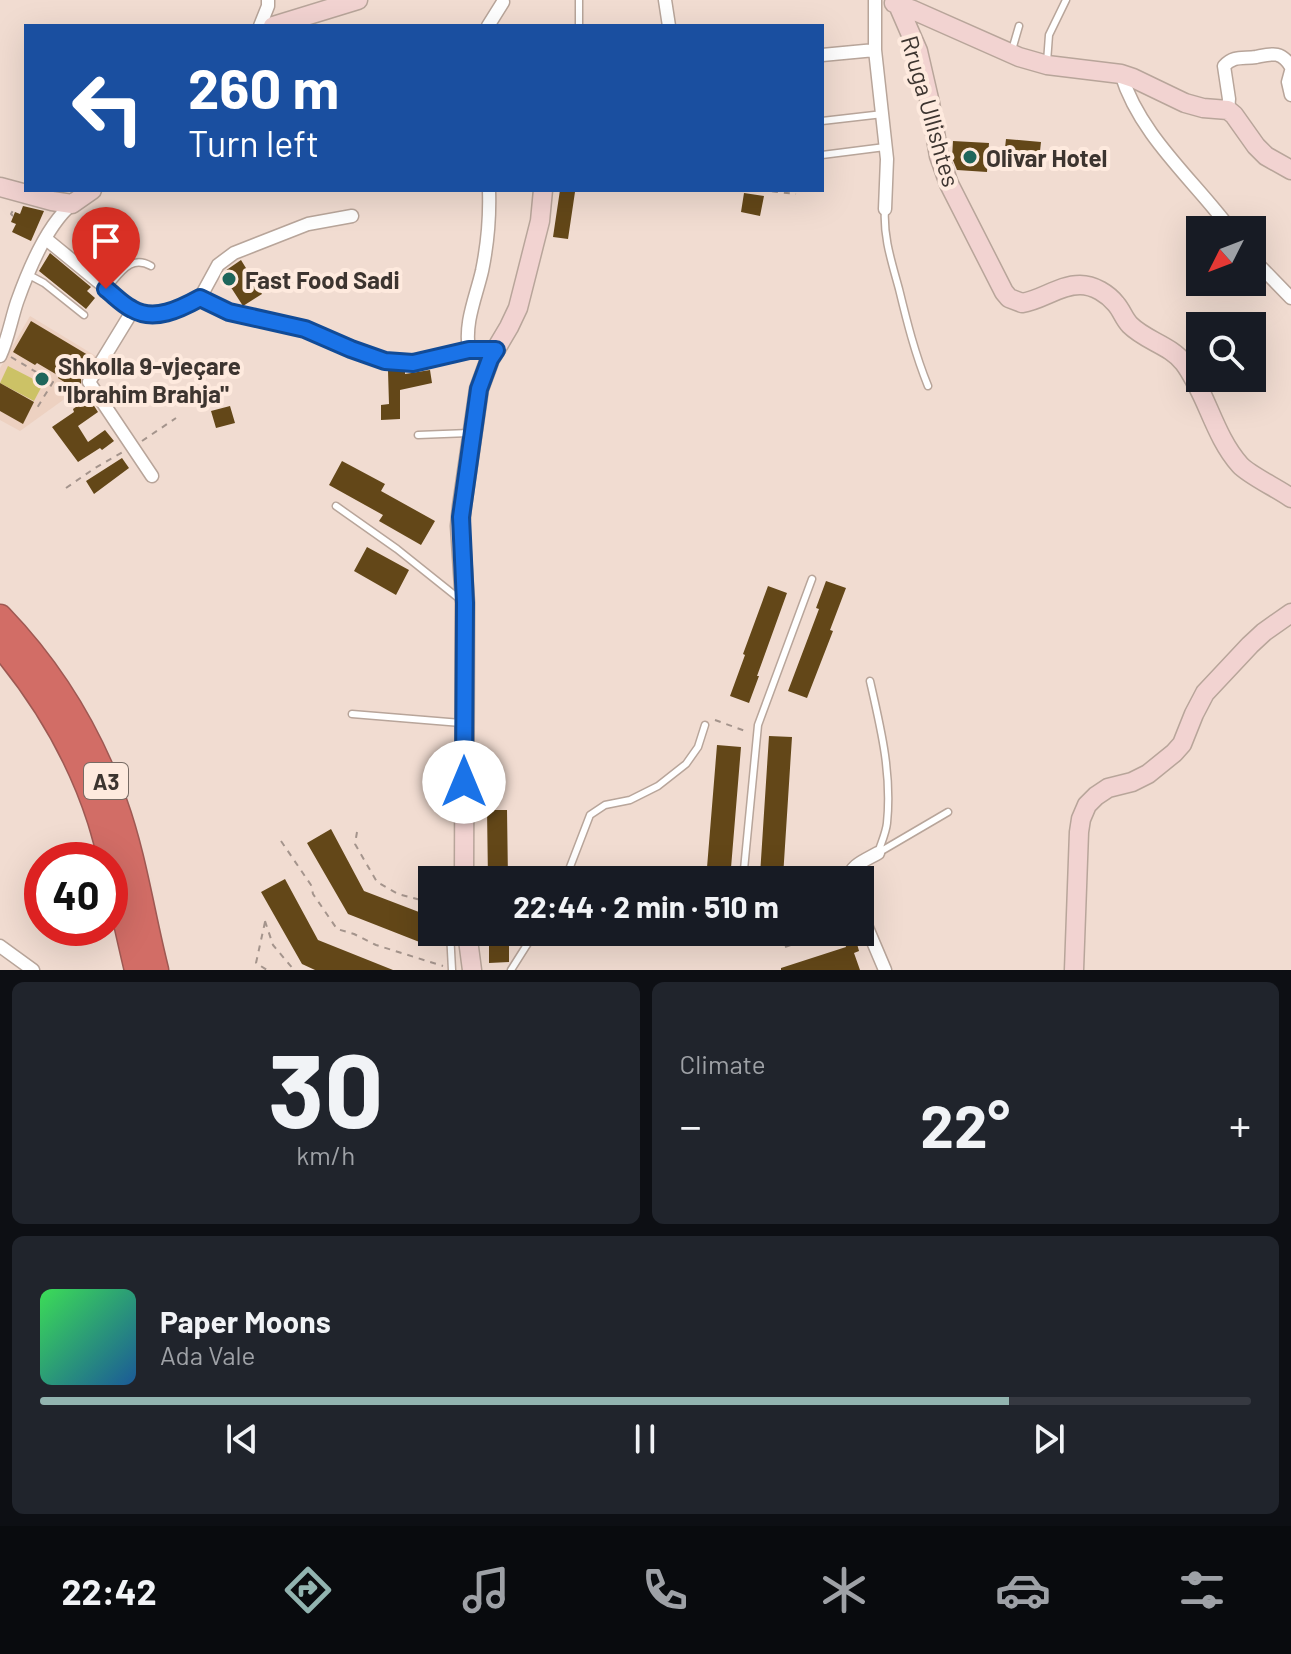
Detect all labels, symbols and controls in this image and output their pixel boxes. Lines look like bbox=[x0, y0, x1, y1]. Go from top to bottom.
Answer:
street label: Rruga Ullishtes bbox=[896, 32, 966, 190]
text: 260 m bbox=[188, 53, 339, 120]
icon: left bbox=[56, 56, 160, 160]
text: Turn left bbox=[188, 121, 319, 164]
place label: Olivar Hotel bbox=[986, 143, 1107, 172]
marker: Olivar Hotel bbox=[961, 148, 979, 166]
pin bbox=[72, 207, 140, 289]
north arrow bbox=[1186, 216, 1266, 296]
map controls bbox=[1186, 216, 1266, 392]
icon: arrive bbox=[84, 219, 128, 263]
place label: Fast Food Sadi bbox=[245, 265, 400, 294]
marker: Fast Food Sadi bbox=[220, 270, 238, 288]
button: search bbox=[1186, 312, 1266, 392]
place label: Shkolla 9-vjeçare "Ibrahim Brahja" bbox=[58, 351, 241, 408]
marker: Shkolla 9-vjeçare "Ibrahim Brahja" bbox=[33, 370, 51, 388]
position arrow bbox=[422, 740, 506, 824]
road number: A3 bbox=[84, 763, 128, 799]
speed limit sign: 40 bbox=[24, 842, 128, 946]
text: 22:44 · 2 min · 510 m bbox=[513, 888, 779, 924]
text: 30 bbox=[268, 1024, 383, 1149]
text: Climate bbox=[680, 1048, 766, 1079]
text: 22° bbox=[920, 1088, 1010, 1160]
text: − bbox=[680, 1098, 702, 1151]
text: + bbox=[1229, 1098, 1251, 1151]
text: km/h bbox=[296, 1139, 355, 1170]
text: Paper Moons bbox=[160, 1303, 331, 1339]
text: Ada Vale bbox=[160, 1339, 255, 1370]
icon: previous bbox=[220, 1417, 264, 1461]
icon: pause bbox=[623, 1417, 667, 1461]
icon: next bbox=[1027, 1417, 1071, 1461]
icon: directions bbox=[280, 1562, 336, 1618]
icon: music bbox=[458, 1562, 514, 1618]
icon: phone bbox=[637, 1562, 693, 1618]
icon: climate bbox=[816, 1562, 872, 1618]
icon: car bbox=[995, 1562, 1051, 1618]
icon: filters bbox=[1174, 1562, 1230, 1618]
text: 22:42 bbox=[61, 1569, 157, 1612]

